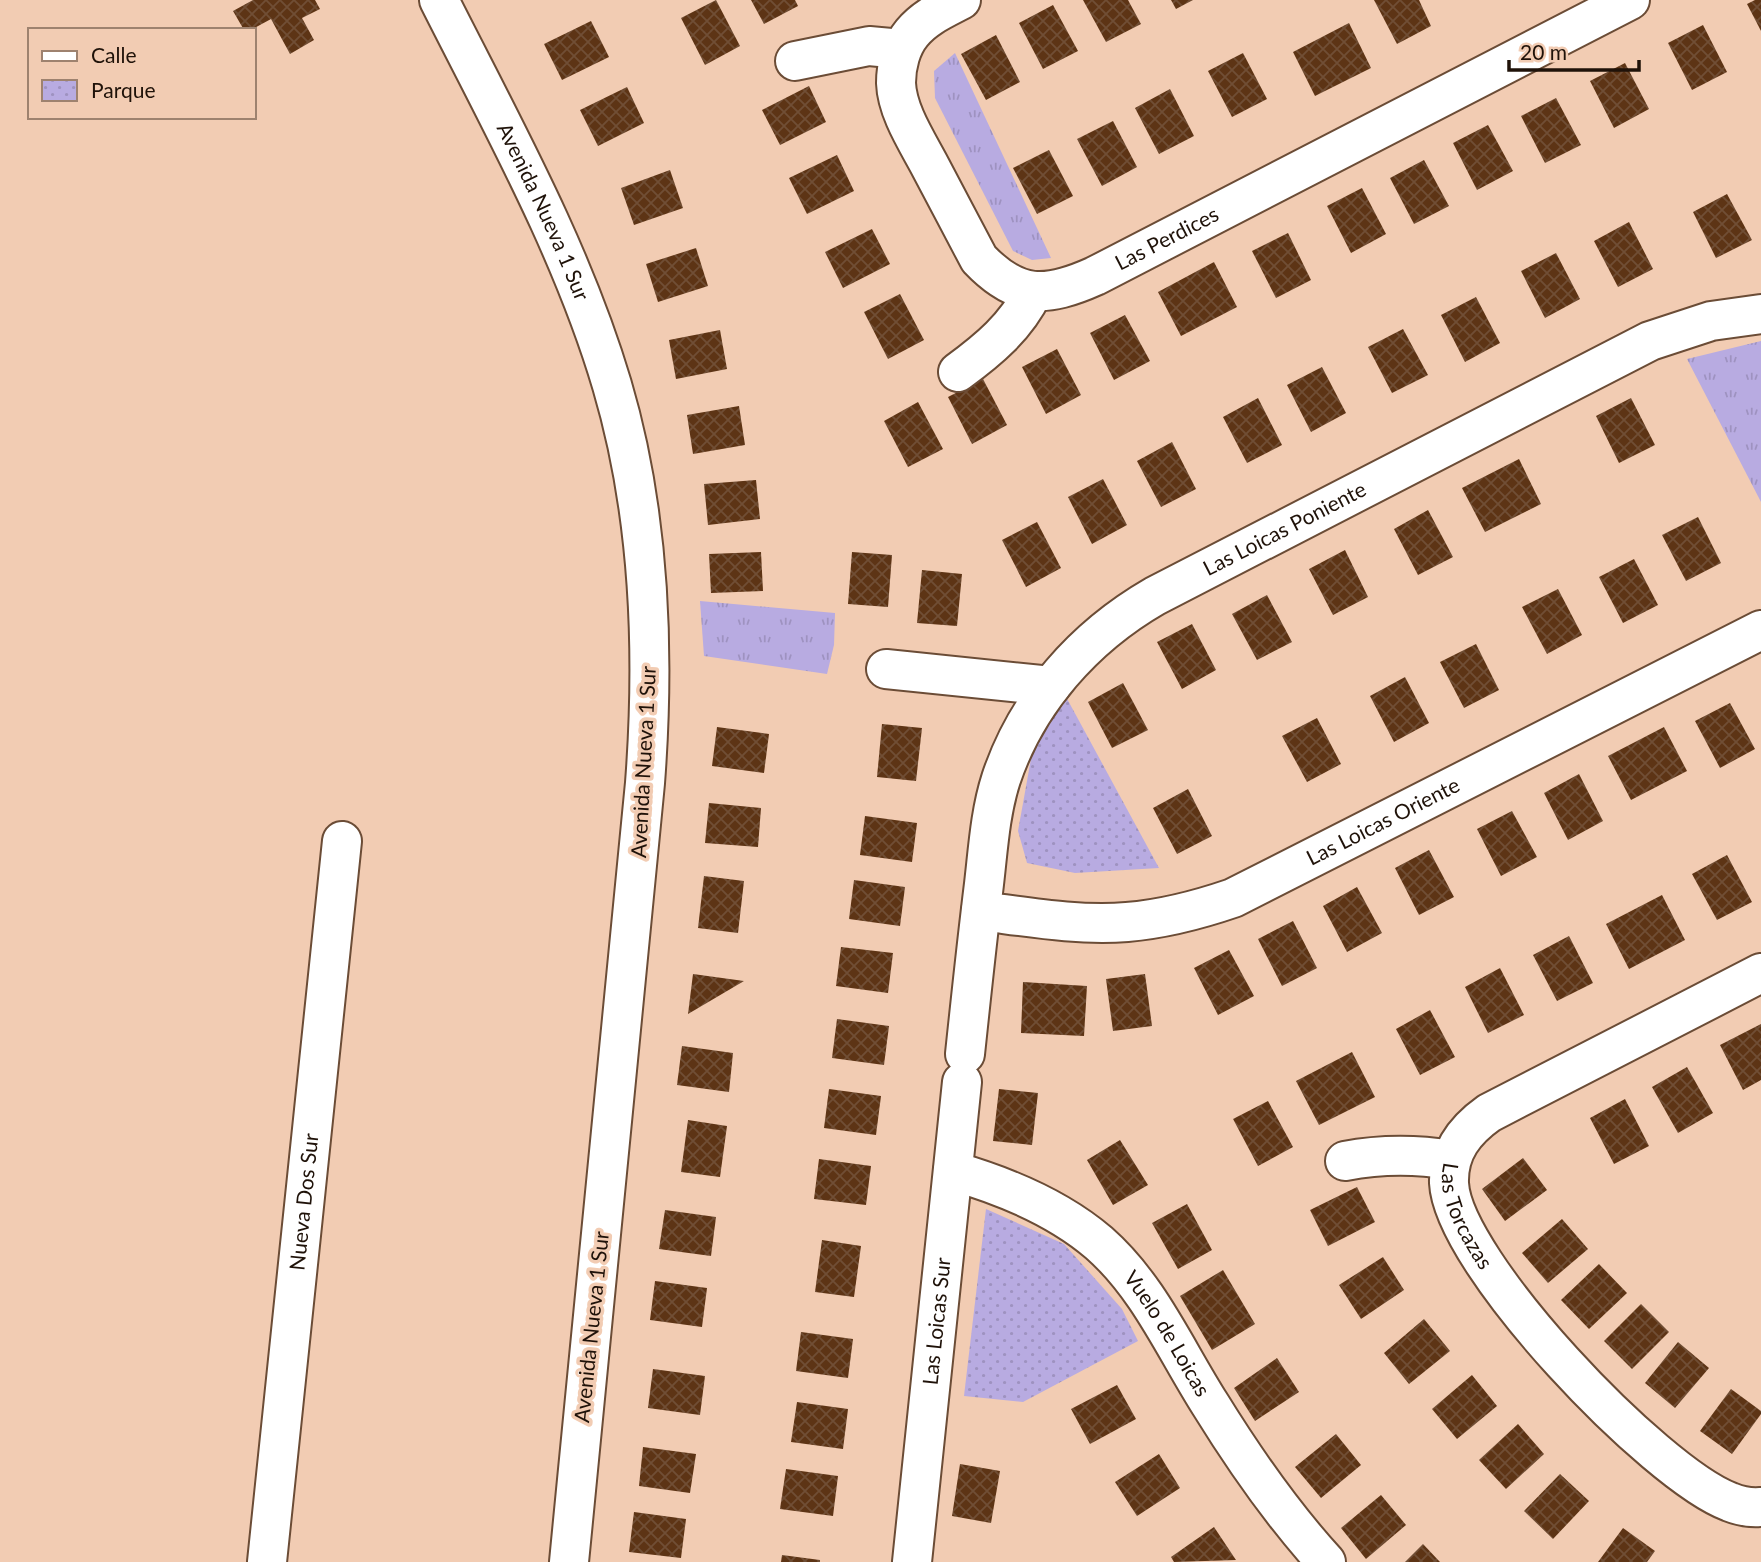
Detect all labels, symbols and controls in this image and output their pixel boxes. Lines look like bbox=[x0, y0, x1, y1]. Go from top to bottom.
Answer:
legend bbox=[28, 28, 256, 119]
scale bar bbox=[1509, 28, 1638, 72]
text: 20 m bbox=[1520, 39, 1567, 64]
text: Calle bbox=[91, 42, 136, 67]
text: Parque bbox=[91, 77, 156, 102]
street label: Avenida Nueva 1 Sur bbox=[493, 118, 596, 304]
street label: Las Perdices bbox=[1110, 201, 1222, 275]
street label: Las Loicas Poniente bbox=[1199, 476, 1370, 580]
street label: Avenida Nueva 1 Sur bbox=[625, 665, 660, 859]
street label: Las Loicas Oriente bbox=[1302, 771, 1463, 870]
street label: Nueva Dos Sur bbox=[283, 1132, 323, 1272]
street label: Las Torcazas bbox=[1438, 1161, 1499, 1273]
street label: Avenida Nueva 1 Sur bbox=[568, 1230, 613, 1424]
street label: Las Loicas Sur bbox=[917, 1256, 955, 1386]
street label: Vuelo de Loicas bbox=[1120, 1265, 1216, 1400]

